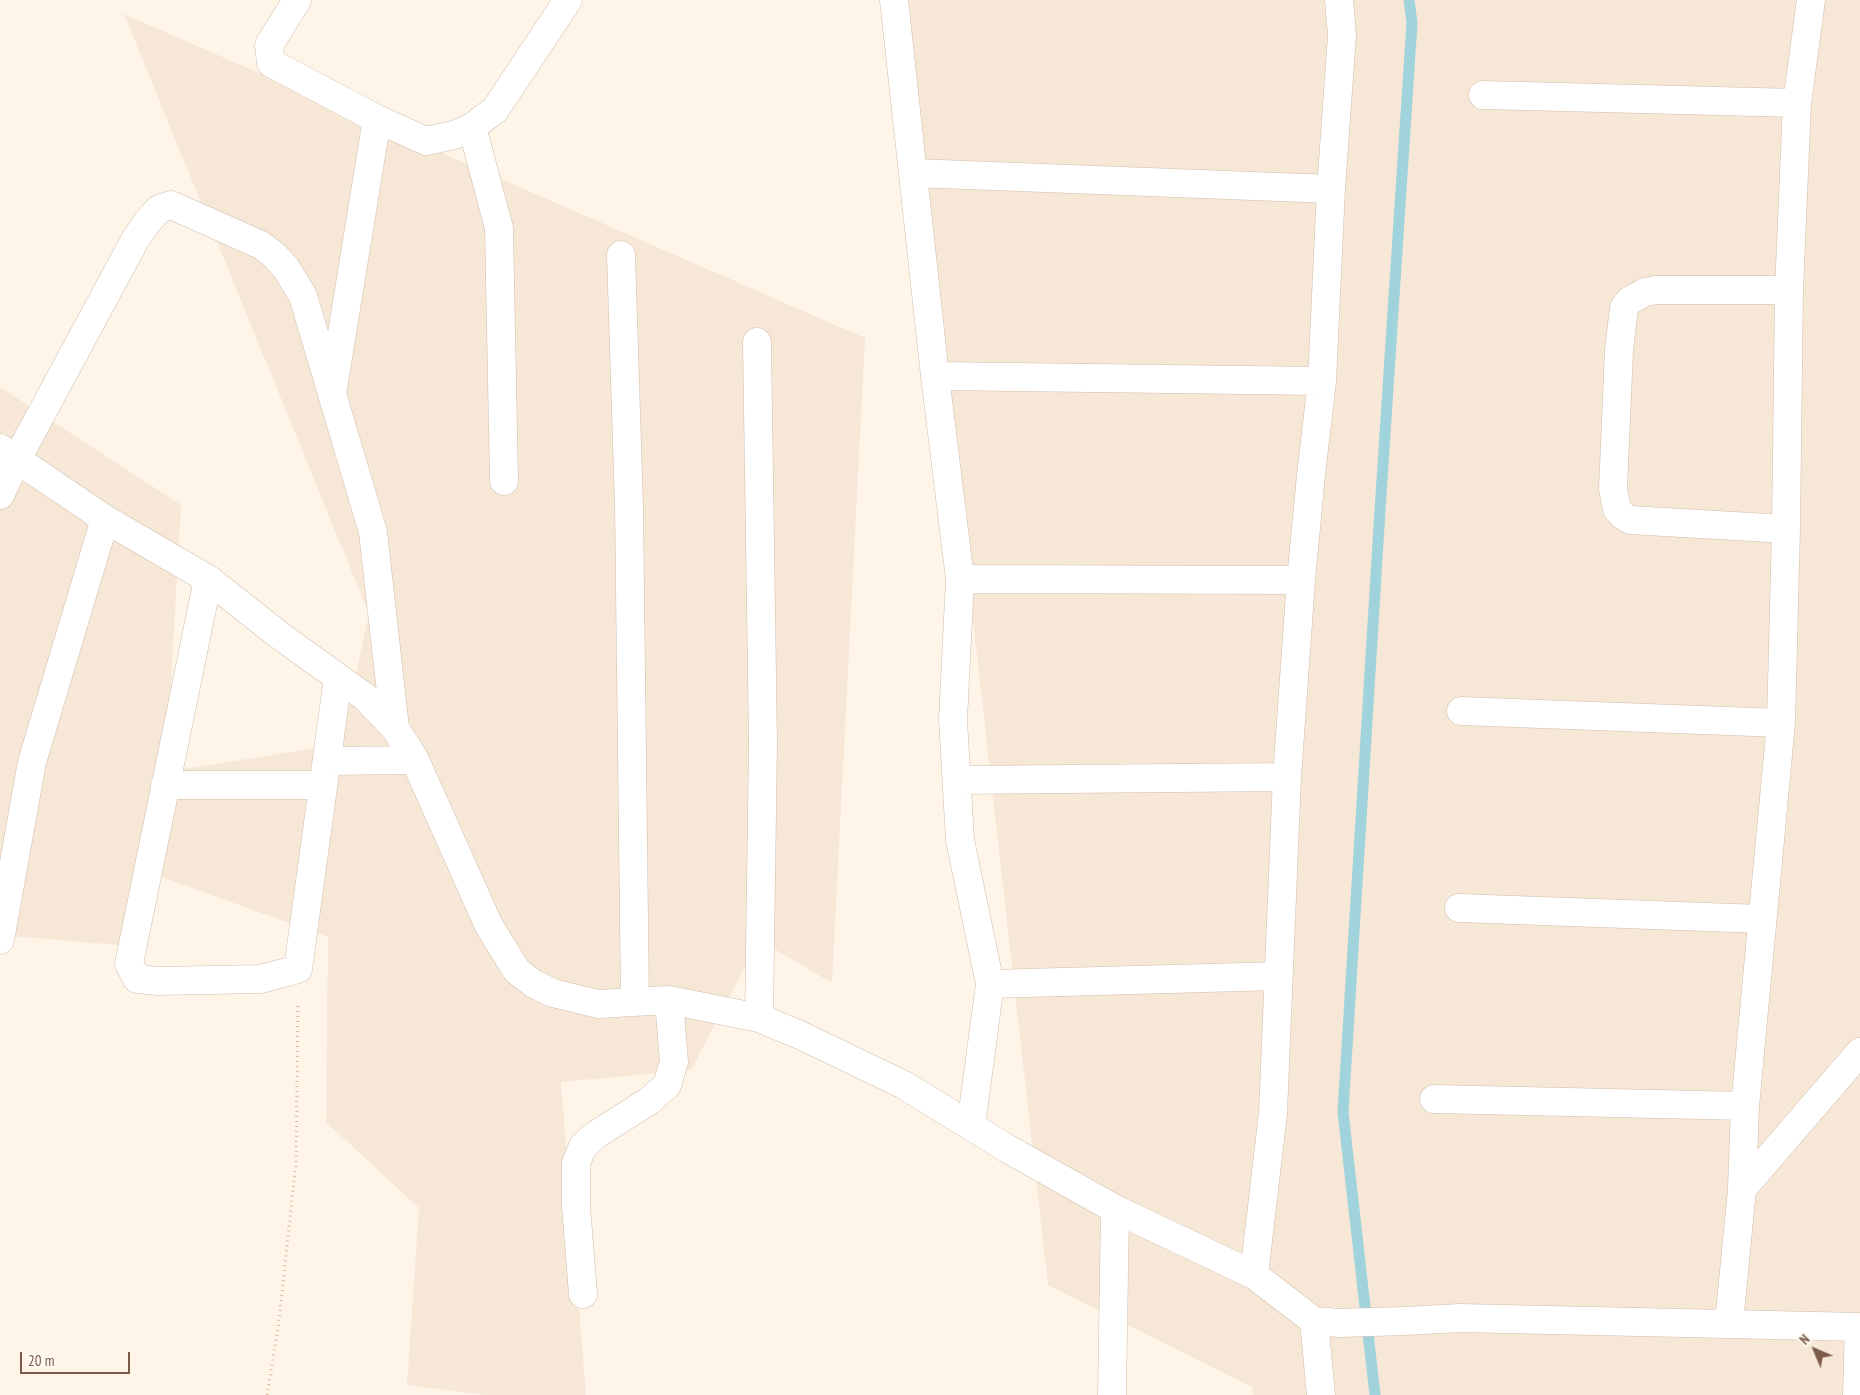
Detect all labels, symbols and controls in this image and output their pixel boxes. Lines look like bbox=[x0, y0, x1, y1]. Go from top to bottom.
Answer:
north arrow bbox=[1790, 1325, 1840, 1375]
text: N bbox=[1795, 1330, 1813, 1348]
scale bar bbox=[22, 1342, 132, 1374]
text: 20 m bbox=[28, 1351, 54, 1370]

